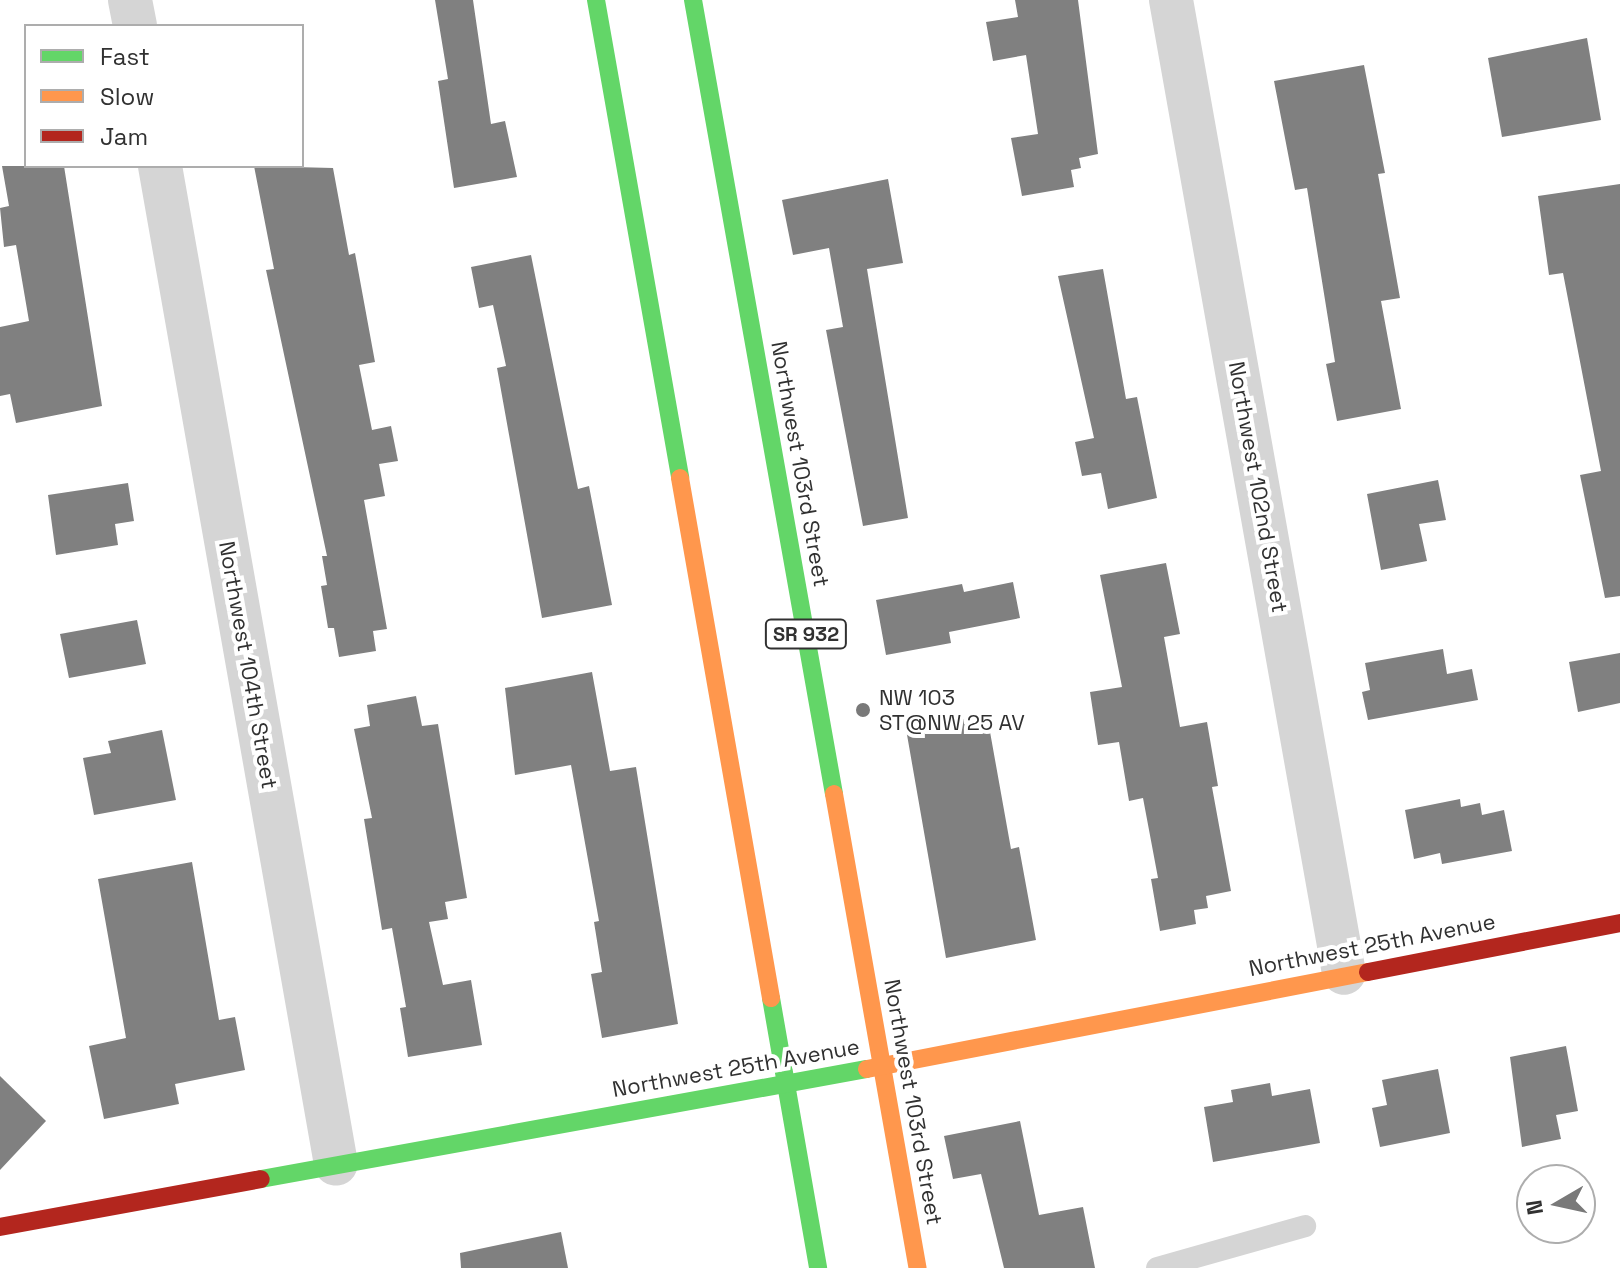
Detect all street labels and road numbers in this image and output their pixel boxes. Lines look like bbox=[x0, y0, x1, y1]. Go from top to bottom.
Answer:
street label: Northwest 103rd Street bbox=[765, 339, 835, 589]
street label: Northwest 102nd Street bbox=[1223, 359, 1293, 615]
street label: Northwest 104th Street bbox=[213, 539, 283, 791]
road number: SR 932 bbox=[764, 618, 848, 650]
street label: Northwest 25th Avenue bbox=[1246, 908, 1498, 982]
street label: Northwest 103rd Street bbox=[878, 977, 948, 1227]
street label: Northwest 25th Avenue bbox=[610, 1033, 862, 1103]

